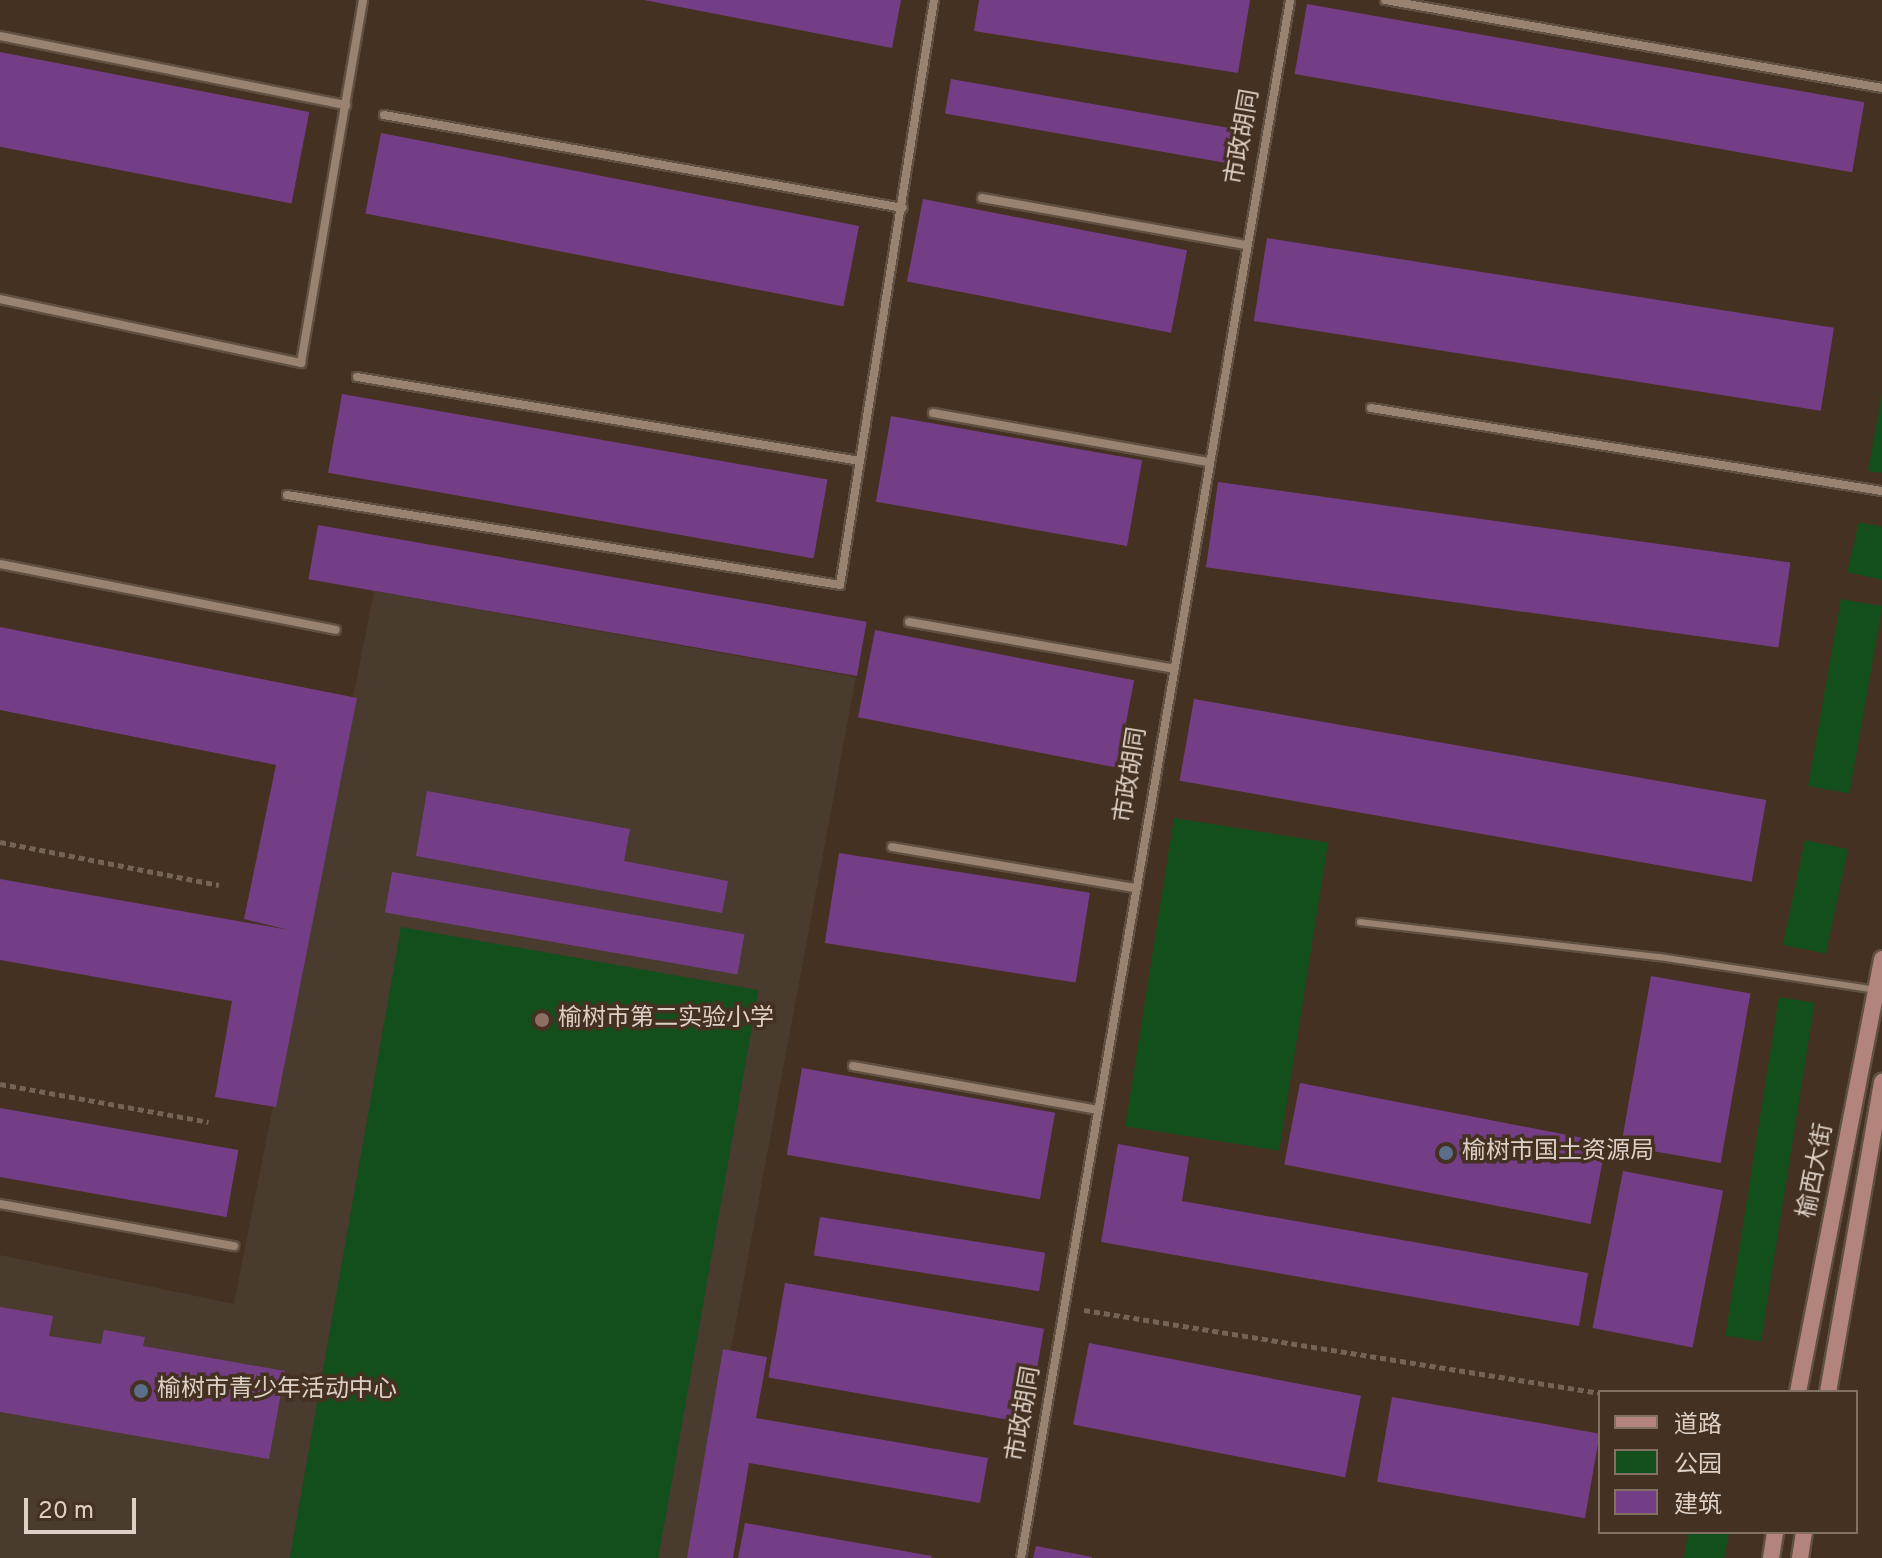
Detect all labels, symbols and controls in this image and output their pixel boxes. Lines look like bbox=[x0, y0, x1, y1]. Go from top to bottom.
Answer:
street label: 市政胡同 bbox=[1221, 87, 1267, 187]
street label: 市政胡同 bbox=[1110, 725, 1154, 825]
place label: 榆树市第二实验小学 bbox=[558, 1006, 774, 1034]
marker: 榆树市第二实验小学 bbox=[533, 1011, 551, 1029]
street label: 榆西大街 bbox=[1794, 1121, 1840, 1221]
place label: 榆树市国土资源局 bbox=[1462, 1139, 1654, 1167]
marker: 榆树市国土资源局 bbox=[1437, 1144, 1455, 1162]
street label: 市政胡同 bbox=[1002, 1364, 1048, 1464]
place label: 榆树市青少年活动中心 bbox=[157, 1377, 397, 1405]
marker: 榆树市青少年活动中心 bbox=[132, 1382, 150, 1400]
legend bbox=[1598, 1390, 1858, 1534]
text: 道路 bbox=[1674, 1411, 1722, 1441]
text: 公园 bbox=[1674, 1451, 1722, 1481]
scale bar bbox=[28, 1482, 140, 1532]
text: 建筑 bbox=[1674, 1491, 1722, 1521]
text: 20 m bbox=[38, 1497, 94, 1527]

